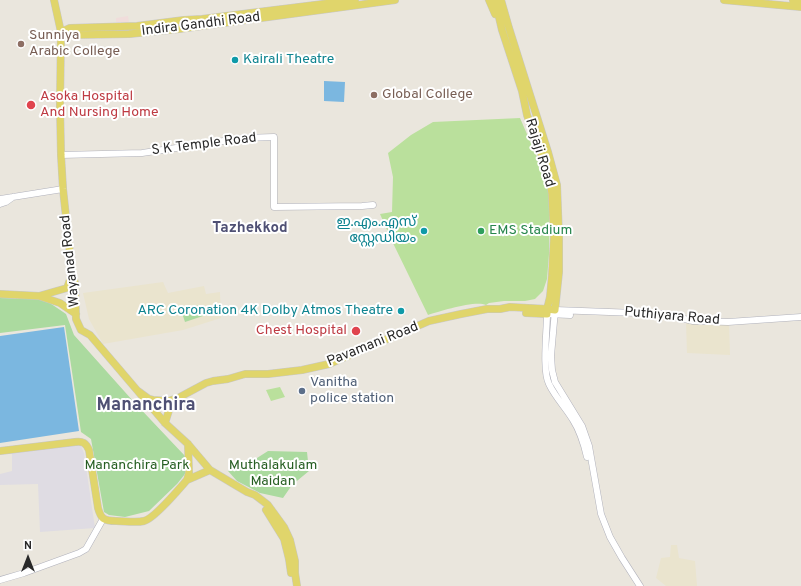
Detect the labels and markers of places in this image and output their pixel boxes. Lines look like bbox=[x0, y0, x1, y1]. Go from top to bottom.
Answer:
place label: Sunniya Arabic College bbox=[29, 28, 120, 60]
marker: Sunniya Arabic College bbox=[16, 39, 26, 49]
place label: Kairali Theatre bbox=[243, 52, 334, 68]
marker: Kairali Theatre bbox=[230, 55, 240, 65]
place label: Global College bbox=[382, 87, 473, 103]
place label: Asoka Hospital And Nursing Home bbox=[40, 89, 159, 122]
marker: Global College bbox=[369, 90, 379, 100]
marker: Asoka Hospital And Nursing Home bbox=[25, 99, 37, 111]
place label: ഇ.എം.എസ് സ്റ്റേഡിയം bbox=[337, 215, 416, 248]
place label: EMS Stadium bbox=[489, 223, 572, 239]
marker: ഇ.എം.എസ് സ്റ്റേഡിയം bbox=[419, 226, 429, 236]
marker: EMS Stadium bbox=[476, 226, 486, 236]
place label: ARC Coronation 4K Dolby Atmos Theatre bbox=[137, 303, 393, 319]
marker: ARC Coronation 4K Dolby Atmos Theatre bbox=[396, 306, 406, 316]
place label: Chest Hospital bbox=[256, 323, 347, 339]
marker: Chest Hospital bbox=[350, 325, 362, 337]
place label: Vanitha police station bbox=[310, 375, 394, 408]
marker: Vanitha police station bbox=[297, 386, 307, 396]

